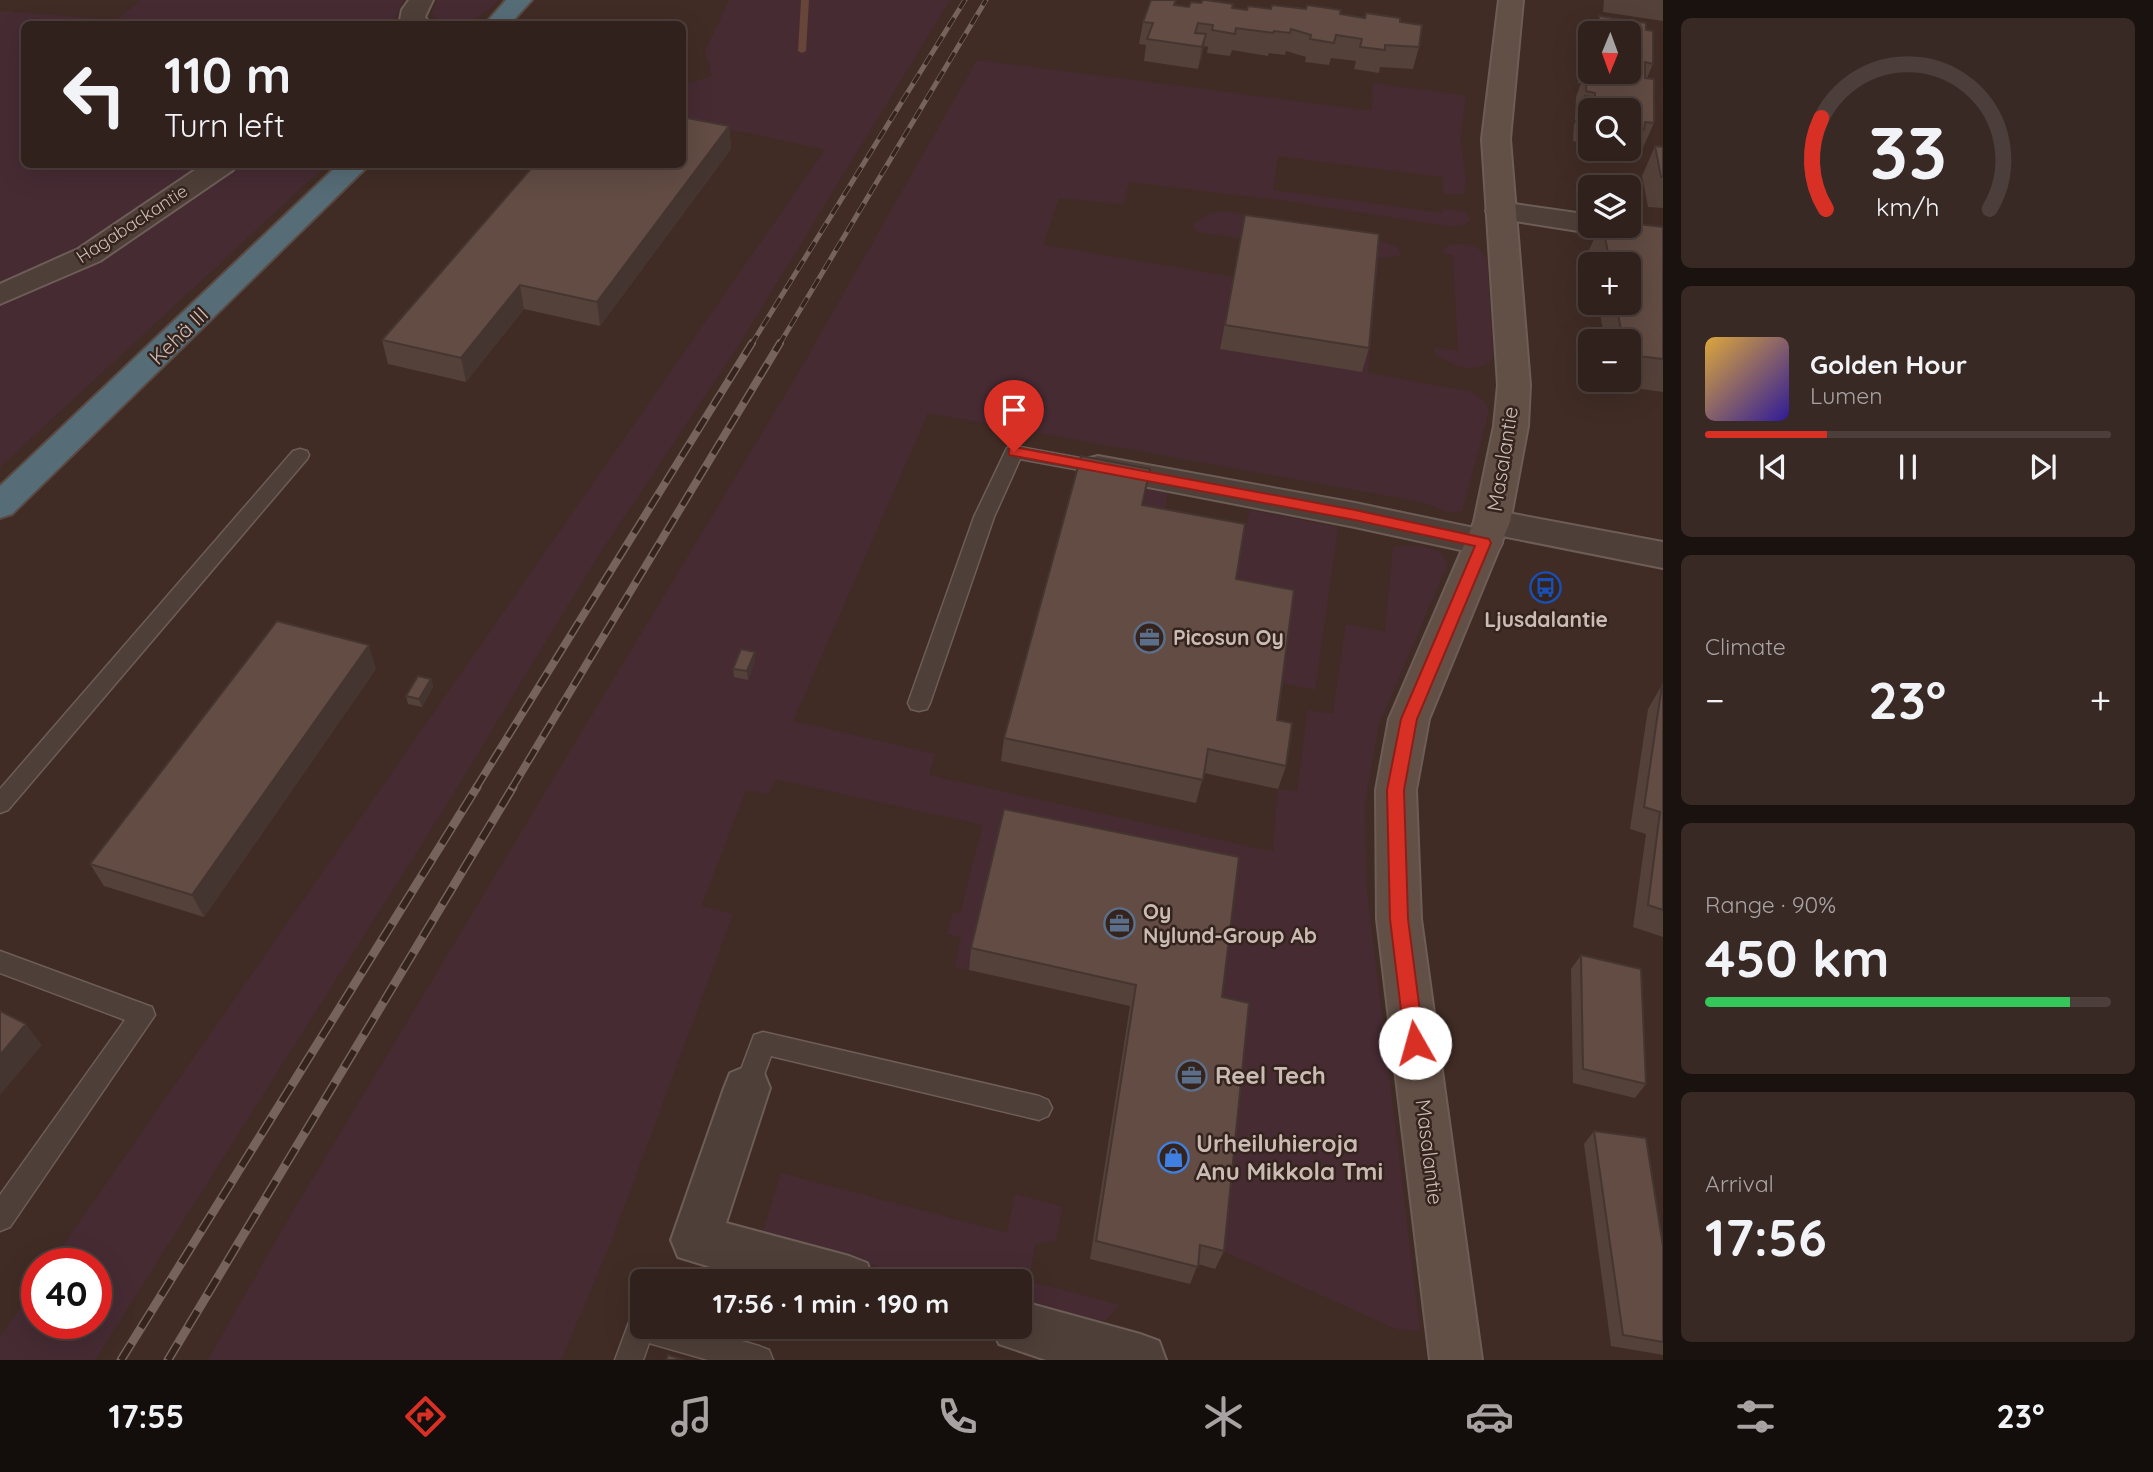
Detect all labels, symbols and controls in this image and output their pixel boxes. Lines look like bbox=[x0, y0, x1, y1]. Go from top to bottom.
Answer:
north arrow bbox=[1578, 21, 1642, 84]
map controls bbox=[1578, 21, 1641, 392]
text: 110 m bbox=[164, 44, 291, 105]
icon: left bbox=[49, 49, 140, 140]
button: search bbox=[1578, 98, 1641, 161]
text: Turn left bbox=[164, 105, 285, 145]
text: 33 bbox=[1869, 107, 1947, 198]
button: layers bbox=[1578, 175, 1641, 238]
street label: Hagabackantie bbox=[72, 179, 192, 268]
text: km/h bbox=[1876, 191, 1940, 222]
button: + bbox=[1578, 252, 1641, 315]
street label: Kehä III bbox=[143, 301, 213, 370]
button: − bbox=[1578, 329, 1641, 392]
text: Golden Hour bbox=[1810, 348, 1967, 381]
pin bbox=[984, 380, 1044, 452]
text: Lumen bbox=[1810, 381, 1883, 410]
icon: arrive bbox=[995, 391, 1033, 429]
street label: Masalantie bbox=[1481, 404, 1523, 513]
icon: previous bbox=[1754, 448, 1792, 486]
icon: pause bbox=[1889, 448, 1927, 486]
icon: next bbox=[2024, 448, 2062, 486]
bus stop icon: Ljusdalantie bbox=[1529, 571, 1563, 605]
place label: Ljusdalantie bbox=[1484, 606, 1608, 632]
office icon: Picosun Oy bbox=[1133, 621, 1167, 655]
place label: Picosun Oy bbox=[1173, 624, 1284, 650]
text: Climate bbox=[1705, 632, 1786, 661]
text: 23° bbox=[1868, 667, 1946, 732]
text: − bbox=[1705, 676, 1725, 724]
text: + bbox=[2090, 676, 2111, 724]
text: Range · 90% bbox=[1705, 890, 1836, 919]
place label: Oy Nylund-Group Ab bbox=[1143, 898, 1317, 948]
office icon: Oy Nylund-Group Ab bbox=[1103, 907, 1137, 941]
text: 450 km bbox=[1705, 925, 1890, 990]
position arrow bbox=[1378, 1006, 1452, 1080]
office icon: Reel Tech bbox=[1175, 1059, 1209, 1093]
place label: Reel Tech bbox=[1215, 1060, 1326, 1090]
street label: Masalantie bbox=[1411, 1098, 1449, 1206]
place label: Urheiluhieroja Anu Mikkola Tmi bbox=[1196, 1128, 1383, 1186]
shop icon: Urheiluhieroja Anu Mikkola Tmi bbox=[1156, 1141, 1190, 1175]
text: Arrival bbox=[1705, 1169, 1774, 1198]
text: 17:56 bbox=[1705, 1204, 1827, 1269]
speed limit sign: 40 bbox=[21, 1248, 112, 1339]
text: 17:56 · 1 min · 190 m bbox=[713, 1287, 949, 1320]
icon: directions bbox=[401, 1392, 450, 1441]
icon: music bbox=[667, 1392, 716, 1441]
icon: phone bbox=[933, 1392, 982, 1441]
icon: climate bbox=[1199, 1392, 1248, 1441]
icon: car bbox=[1465, 1392, 1514, 1441]
icon: filters bbox=[1731, 1392, 1780, 1441]
text: 17:55 bbox=[108, 1396, 184, 1436]
text: 23° bbox=[1997, 1396, 2045, 1436]

